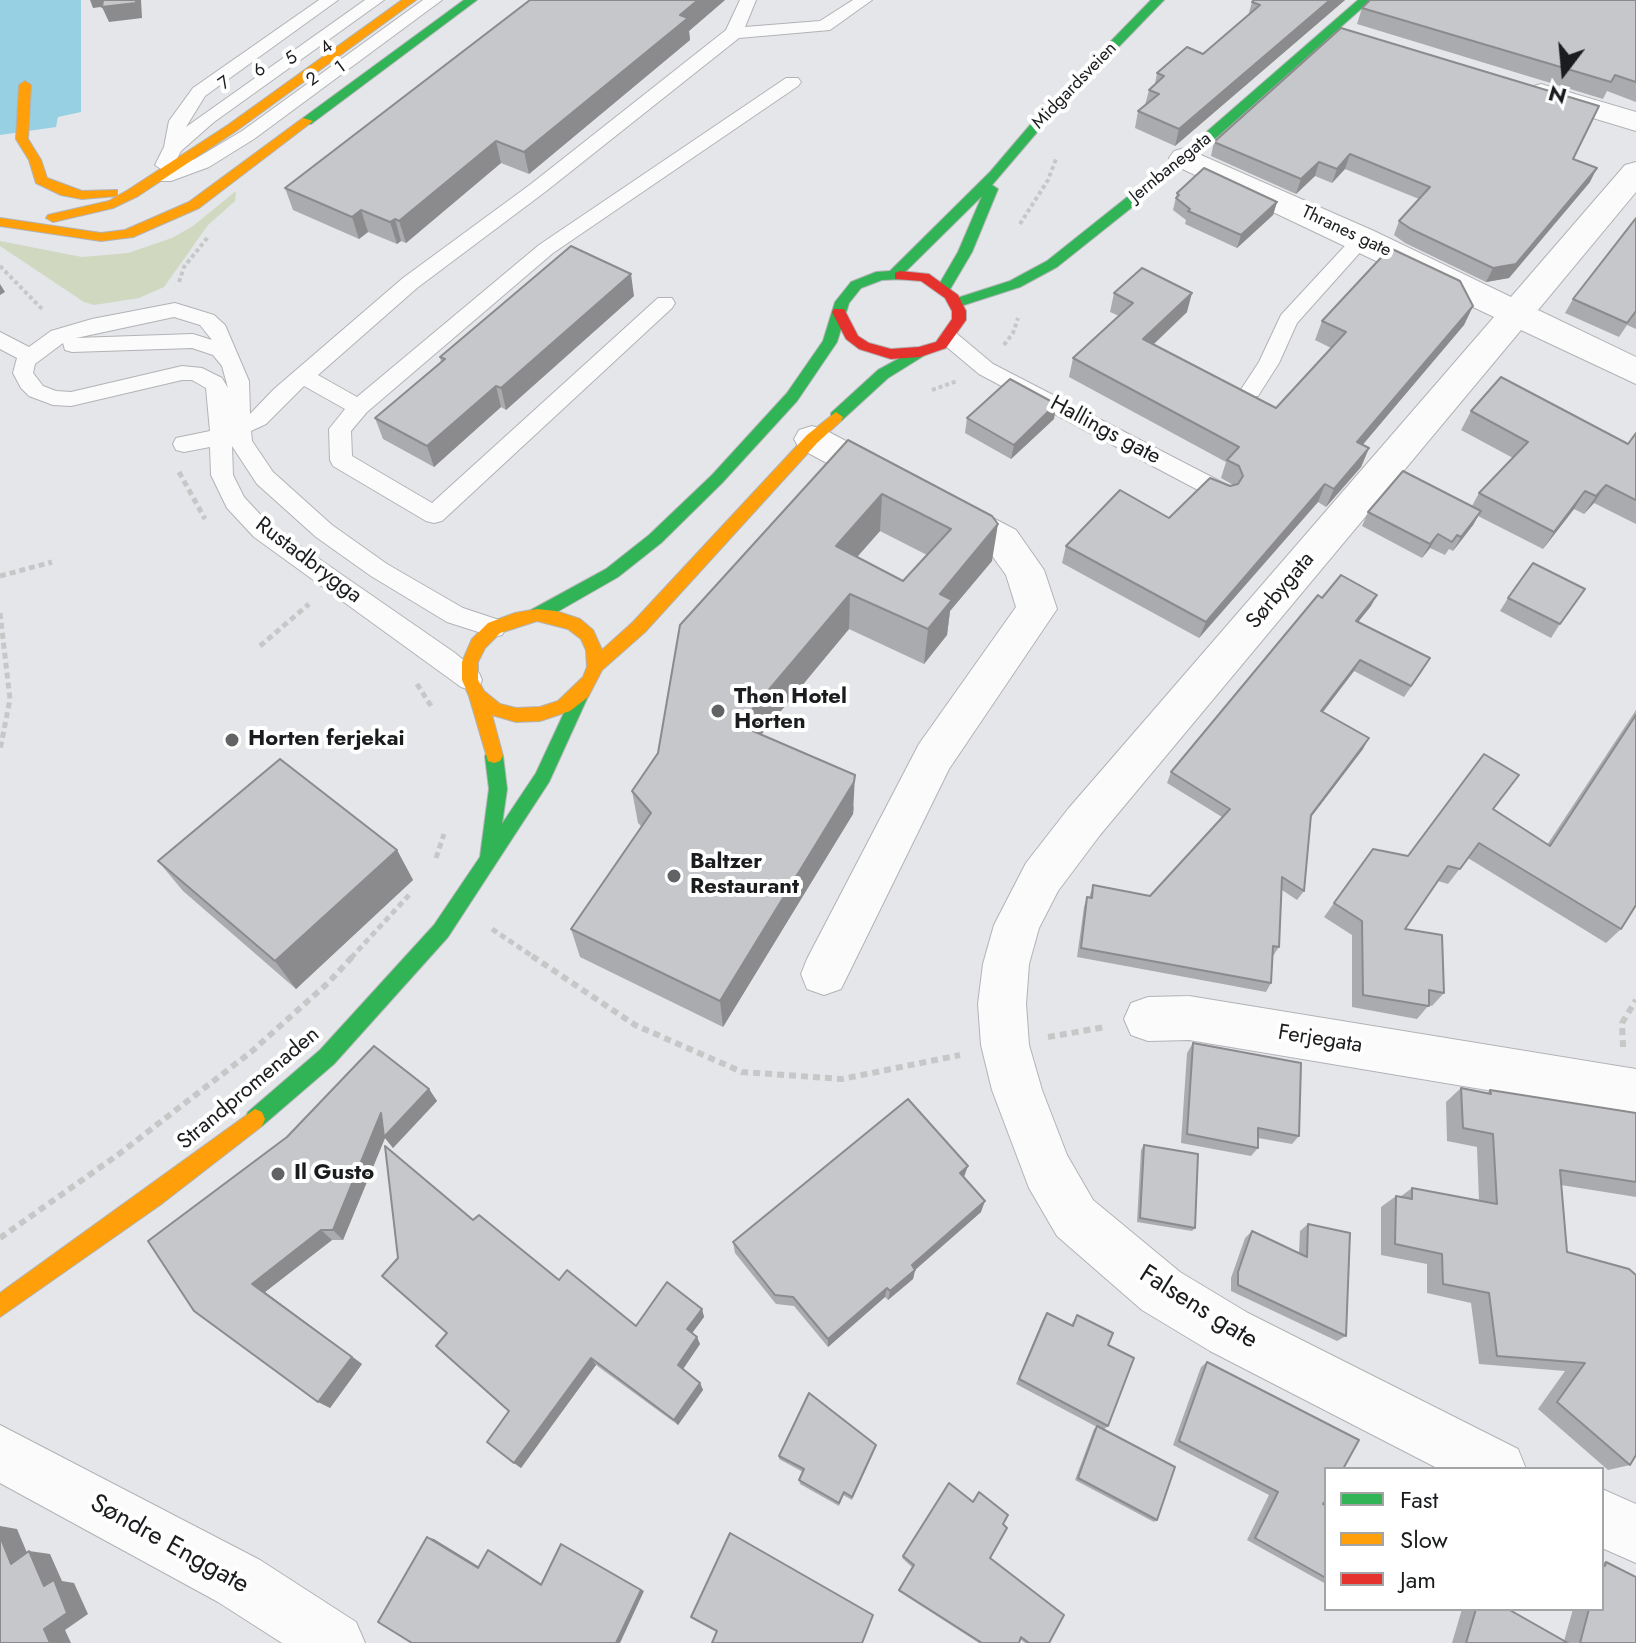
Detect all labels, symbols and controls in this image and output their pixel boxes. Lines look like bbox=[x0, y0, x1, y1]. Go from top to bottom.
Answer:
north arrow bbox=[1524, 32, 1604, 112]
street label: 4 bbox=[316, 36, 338, 60]
street label: Midgardsveien bbox=[1028, 38, 1122, 134]
street label: 5 bbox=[282, 47, 302, 71]
street label: 1 bbox=[331, 57, 351, 79]
street label: 6 bbox=[250, 59, 270, 83]
street label: 2 bbox=[303, 68, 323, 92]
street label: 7 bbox=[215, 72, 235, 96]
text: N bbox=[1545, 77, 1570, 113]
street label: Jernbanegata bbox=[1126, 129, 1216, 207]
street label: Thranes gate bbox=[1298, 202, 1394, 262]
street label: Hallings gate bbox=[1045, 391, 1165, 471]
street label: Rustadbrygga bbox=[249, 512, 367, 610]
street label: Sørbygata bbox=[1241, 547, 1321, 635]
place label: Thon Hotel Horten bbox=[734, 685, 847, 736]
marker: Thon Hotel Horten bbox=[709, 702, 727, 720]
place label: Horten ferjekai bbox=[248, 727, 405, 753]
marker: Horten ferjekai bbox=[223, 731, 241, 749]
place label: Baltzer Restaurant bbox=[690, 850, 799, 902]
marker: Baltzer Restaurant bbox=[665, 867, 683, 885]
street label: Ferjegata bbox=[1276, 1020, 1364, 1060]
street label: Strandpromenaden bbox=[173, 1022, 325, 1156]
place label: Il Gusto bbox=[294, 1161, 374, 1187]
marker: Il Gusto bbox=[269, 1165, 287, 1183]
street label: Falsens gate bbox=[1133, 1259, 1263, 1357]
legend bbox=[1324, 1467, 1604, 1611]
text: Fast bbox=[1400, 1482, 1438, 1517]
street label: Søndre Enggate bbox=[84, 1489, 254, 1601]
text: Slow bbox=[1400, 1522, 1448, 1557]
text: Jam bbox=[1400, 1562, 1436, 1597]

